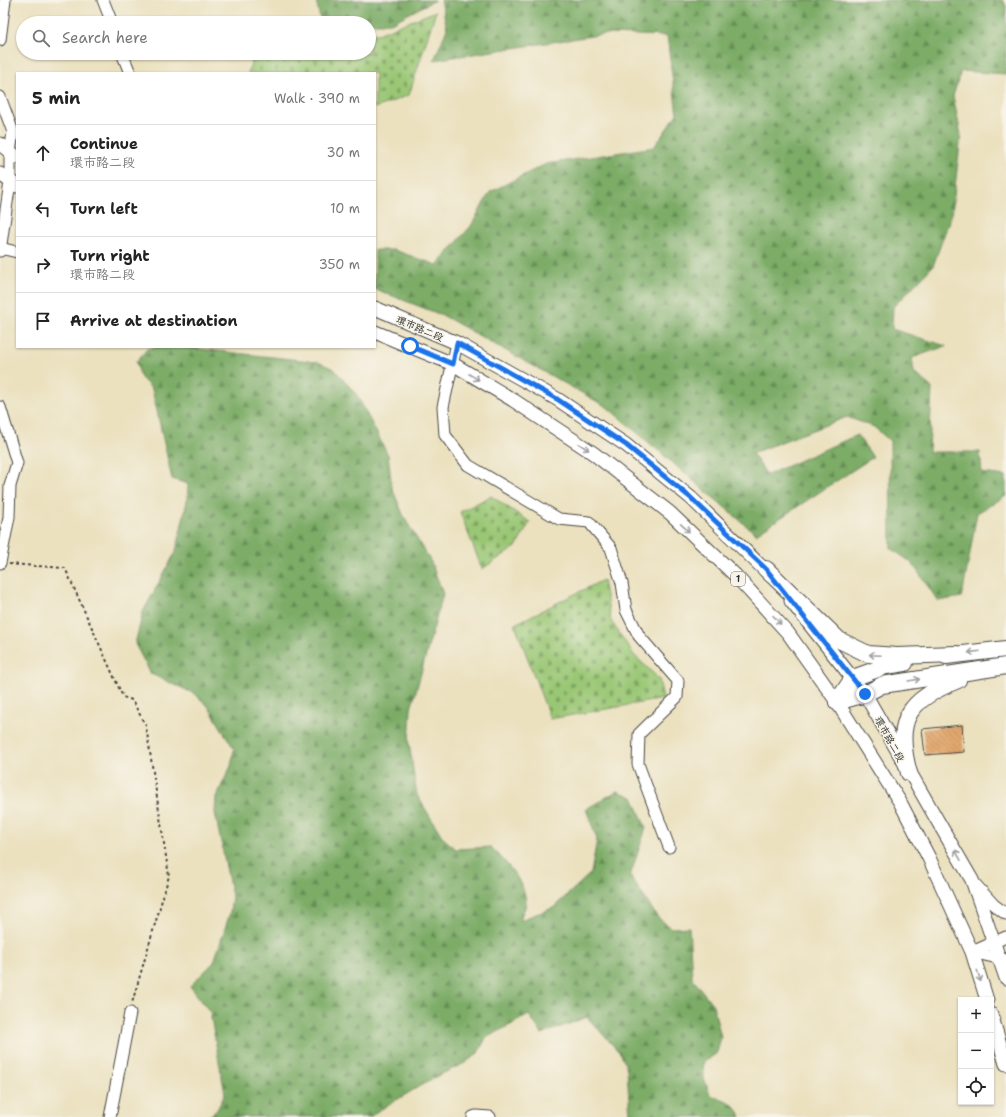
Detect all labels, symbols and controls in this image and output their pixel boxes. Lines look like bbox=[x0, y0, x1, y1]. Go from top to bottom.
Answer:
search box bbox=[16, 16, 376, 60]
icon: search bbox=[30, 27, 52, 49]
text: Search here bbox=[62, 28, 148, 48]
text: 5 min bbox=[32, 87, 80, 109]
text: Walk · 390 m bbox=[274, 90, 360, 107]
text: Continue bbox=[70, 134, 138, 154]
icon: ahead bbox=[32, 142, 54, 164]
text: 30 m bbox=[326, 144, 360, 161]
text: 環市路二段 bbox=[70, 154, 135, 171]
icon: left bbox=[32, 198, 54, 220]
text: Turn left bbox=[70, 199, 138, 219]
text: 10 m bbox=[330, 200, 360, 217]
text: Turn right bbox=[70, 246, 150, 266]
icon: right bbox=[32, 254, 54, 276]
text: 350 m bbox=[319, 256, 360, 273]
text: 環市路二段 bbox=[70, 266, 135, 283]
icon: arrive bbox=[32, 310, 54, 332]
text: Arrive at destination bbox=[70, 311, 238, 331]
street label: 環市路二段 bbox=[394, 313, 445, 344]
route start bbox=[401, 337, 419, 355]
one-way arrow bbox=[468, 374, 480, 382]
one-way arrow bbox=[578, 443, 589, 451]
one-way arrow bbox=[680, 523, 690, 533]
road number: 1 bbox=[731, 572, 745, 586]
one-way arrow bbox=[772, 615, 781, 625]
one-way arrow bbox=[968, 649, 981, 656]
one-way arrow bbox=[869, 651, 882, 658]
one-way arrow bbox=[907, 676, 920, 684]
route end bbox=[856, 685, 874, 703]
street label: 環市路二段 bbox=[872, 714, 907, 764]
one-way arrow bbox=[953, 850, 961, 862]
one-way arrow bbox=[976, 969, 983, 982]
map controls bbox=[958, 997, 994, 1105]
button: + bbox=[958, 997, 994, 1033]
button: − bbox=[958, 1033, 994, 1069]
button: locate bbox=[958, 1069, 994, 1105]

